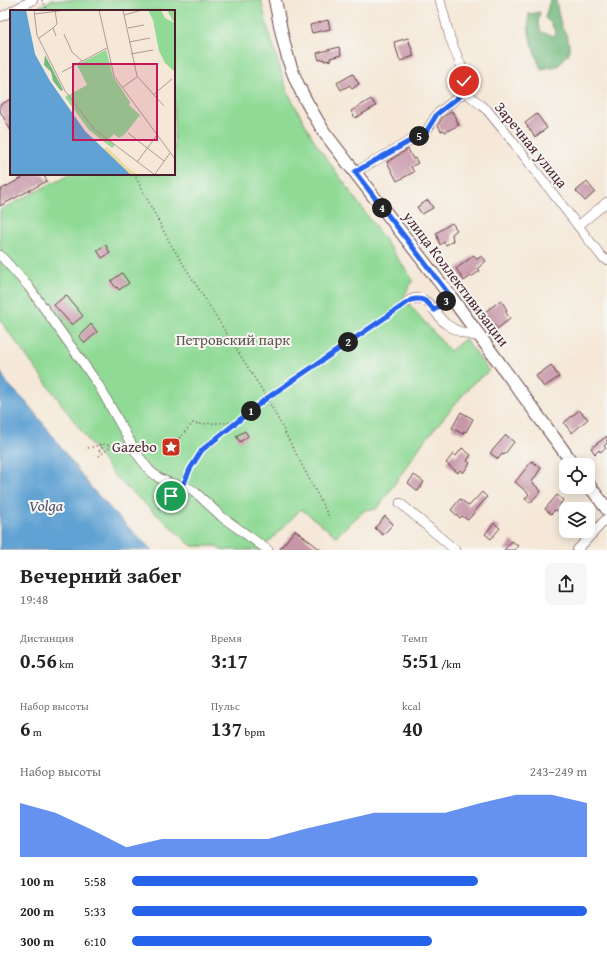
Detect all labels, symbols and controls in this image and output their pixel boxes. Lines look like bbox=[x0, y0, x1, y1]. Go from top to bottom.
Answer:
inset map bbox=[10, 10, 175, 175]
pin bbox=[447, 64, 481, 98]
icon: check bbox=[453, 70, 475, 92]
street label: Заречная улица bbox=[490, 97, 573, 193]
pin: 5 bbox=[409, 126, 429, 146]
text: 5 bbox=[416, 128, 422, 144]
pin: 4 bbox=[372, 198, 392, 218]
text: 4 bbox=[379, 200, 385, 216]
street label: улица Коллективизации bbox=[398, 206, 514, 351]
pin: 3 bbox=[436, 291, 456, 311]
text: 3 bbox=[443, 293, 449, 309]
park label: Петровский парк bbox=[176, 329, 290, 350]
pin: 2 bbox=[338, 332, 358, 352]
text: 2 bbox=[345, 334, 351, 350]
pin: 1 bbox=[241, 401, 261, 421]
text: 1 bbox=[248, 403, 254, 419]
place label: Gazebo bbox=[112, 436, 157, 457]
place icon: Gazebo bbox=[160, 436, 182, 458]
map controls bbox=[559, 458, 595, 538]
button: locate bbox=[559, 458, 595, 494]
pin bbox=[154, 479, 188, 513]
icon: arrive bbox=[160, 485, 182, 507]
water label: Volga bbox=[29, 493, 64, 517]
button: layers bbox=[559, 502, 595, 538]
text: Вечерний забег bbox=[20, 559, 181, 591]
button: share bbox=[545, 563, 587, 605]
text: 19:48 bbox=[20, 590, 48, 609]
text: Дистанция bbox=[20, 630, 74, 646]
text: Время bbox=[211, 630, 242, 646]
text: Темп bbox=[402, 630, 427, 646]
text: 0.56 bbox=[20, 646, 57, 675]
text: 3:17 bbox=[211, 646, 248, 675]
text: 5:51 bbox=[402, 646, 439, 675]
text: km bbox=[57, 656, 74, 672]
text: /km bbox=[439, 656, 461, 672]
text: Набор высоты bbox=[20, 698, 89, 714]
text: Пульс bbox=[211, 698, 240, 714]
text: kcal bbox=[402, 698, 421, 714]
text: 6 bbox=[20, 714, 30, 743]
text: 137 bbox=[211, 714, 242, 743]
text: 40 bbox=[402, 714, 423, 743]
text: m bbox=[30, 724, 42, 740]
text: bpm bbox=[242, 724, 265, 740]
text: Набор высоты bbox=[20, 762, 101, 781]
text: 243–249 m bbox=[530, 762, 587, 781]
text: 100 m bbox=[20, 872, 54, 891]
text: 5:58 bbox=[84, 872, 106, 891]
text: 200 m bbox=[20, 902, 54, 921]
text: 5:33 bbox=[84, 902, 106, 921]
text: 300 m bbox=[20, 932, 54, 951]
text: 6:10 bbox=[84, 932, 106, 951]

